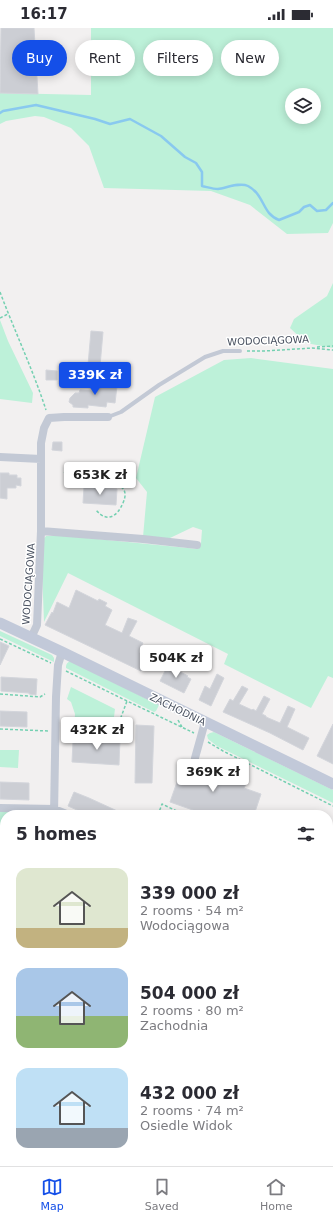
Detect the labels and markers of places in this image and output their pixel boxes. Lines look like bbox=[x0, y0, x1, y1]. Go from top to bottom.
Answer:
pin: 339K zł bbox=[58, 362, 132, 396]
pin: 653K zł bbox=[63, 462, 137, 496]
pin: 504K zł bbox=[139, 645, 213, 679]
pin: 432K zł bbox=[60, 717, 134, 751]
pin: 369K zł bbox=[176, 759, 250, 793]

